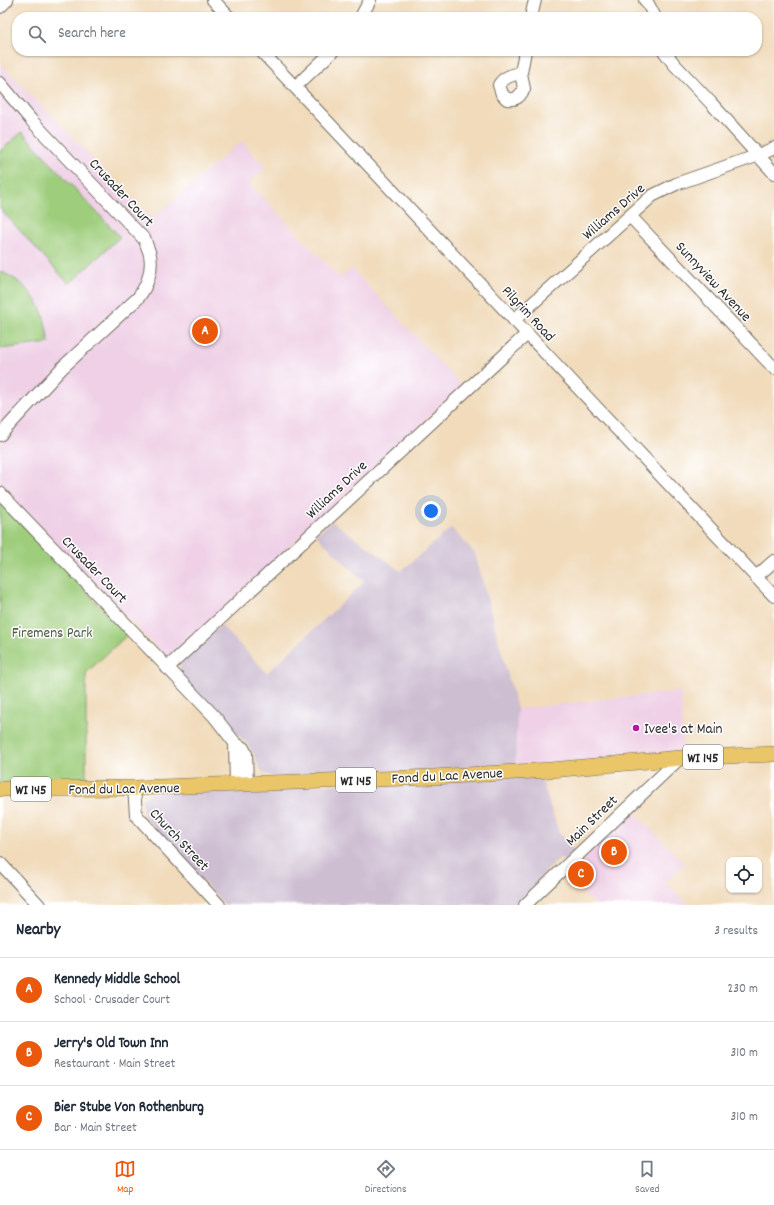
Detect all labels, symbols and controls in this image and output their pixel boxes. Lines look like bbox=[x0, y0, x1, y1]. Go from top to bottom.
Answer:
search box bbox=[12, 12, 762, 56]
icon: search bbox=[26, 23, 48, 45]
text: Search here bbox=[58, 23, 126, 45]
street label: Crusader Court bbox=[83, 154, 159, 233]
street label: Williams Drive bbox=[578, 179, 651, 246]
street label: Sunnyview Avenue bbox=[669, 237, 756, 328]
street label: Pilgrim Road bbox=[496, 281, 559, 347]
pin: A bbox=[192, 316, 218, 346]
street label: Williams Drive bbox=[302, 456, 373, 525]
your location bbox=[421, 501, 441, 521]
street label: Crusader Court bbox=[55, 531, 132, 610]
park label: Firemens Park bbox=[12, 623, 92, 645]
place label: Ivee's at Main bbox=[644, 719, 722, 741]
marker: Ivee's at Main bbox=[631, 723, 641, 733]
road number: WI 145 bbox=[683, 745, 723, 769]
street label: Fond du Lac Avenue bbox=[391, 763, 504, 791]
road number: WI 145 bbox=[336, 768, 376, 792]
road number: WI 145 bbox=[11, 777, 51, 801]
street label: Fond du Lac Avenue bbox=[68, 778, 180, 802]
street label: Main Street bbox=[561, 790, 624, 852]
street label: Church Street bbox=[144, 804, 214, 877]
pin: B bbox=[601, 837, 627, 867]
map controls bbox=[726, 857, 762, 893]
button: locate bbox=[726, 857, 762, 893]
pin: C bbox=[568, 859, 594, 889]
text: Nearby bbox=[16, 919, 60, 943]
text: 3 results bbox=[714, 922, 758, 941]
text: Kennedy Middle School bbox=[54, 969, 180, 991]
text: A bbox=[25, 980, 33, 999]
text: 230 m bbox=[728, 980, 758, 999]
text: School · Crusader Court bbox=[54, 991, 170, 1010]
text: Jerry's Old Town Inn bbox=[54, 1033, 168, 1055]
text: B bbox=[26, 1044, 32, 1063]
text: 310 m bbox=[730, 1044, 758, 1063]
text: Restaurant · Main Street bbox=[54, 1055, 175, 1074]
text: Bier Stube Von Rothenburg bbox=[54, 1097, 204, 1119]
text: C bbox=[26, 1108, 32, 1127]
text: 310 m bbox=[730, 1108, 758, 1127]
text: Bar · Main Street bbox=[54, 1119, 137, 1138]
tab: Map bbox=[114, 1158, 136, 1198]
tab: Directions bbox=[365, 1158, 407, 1198]
tab: Saved bbox=[635, 1158, 660, 1198]

